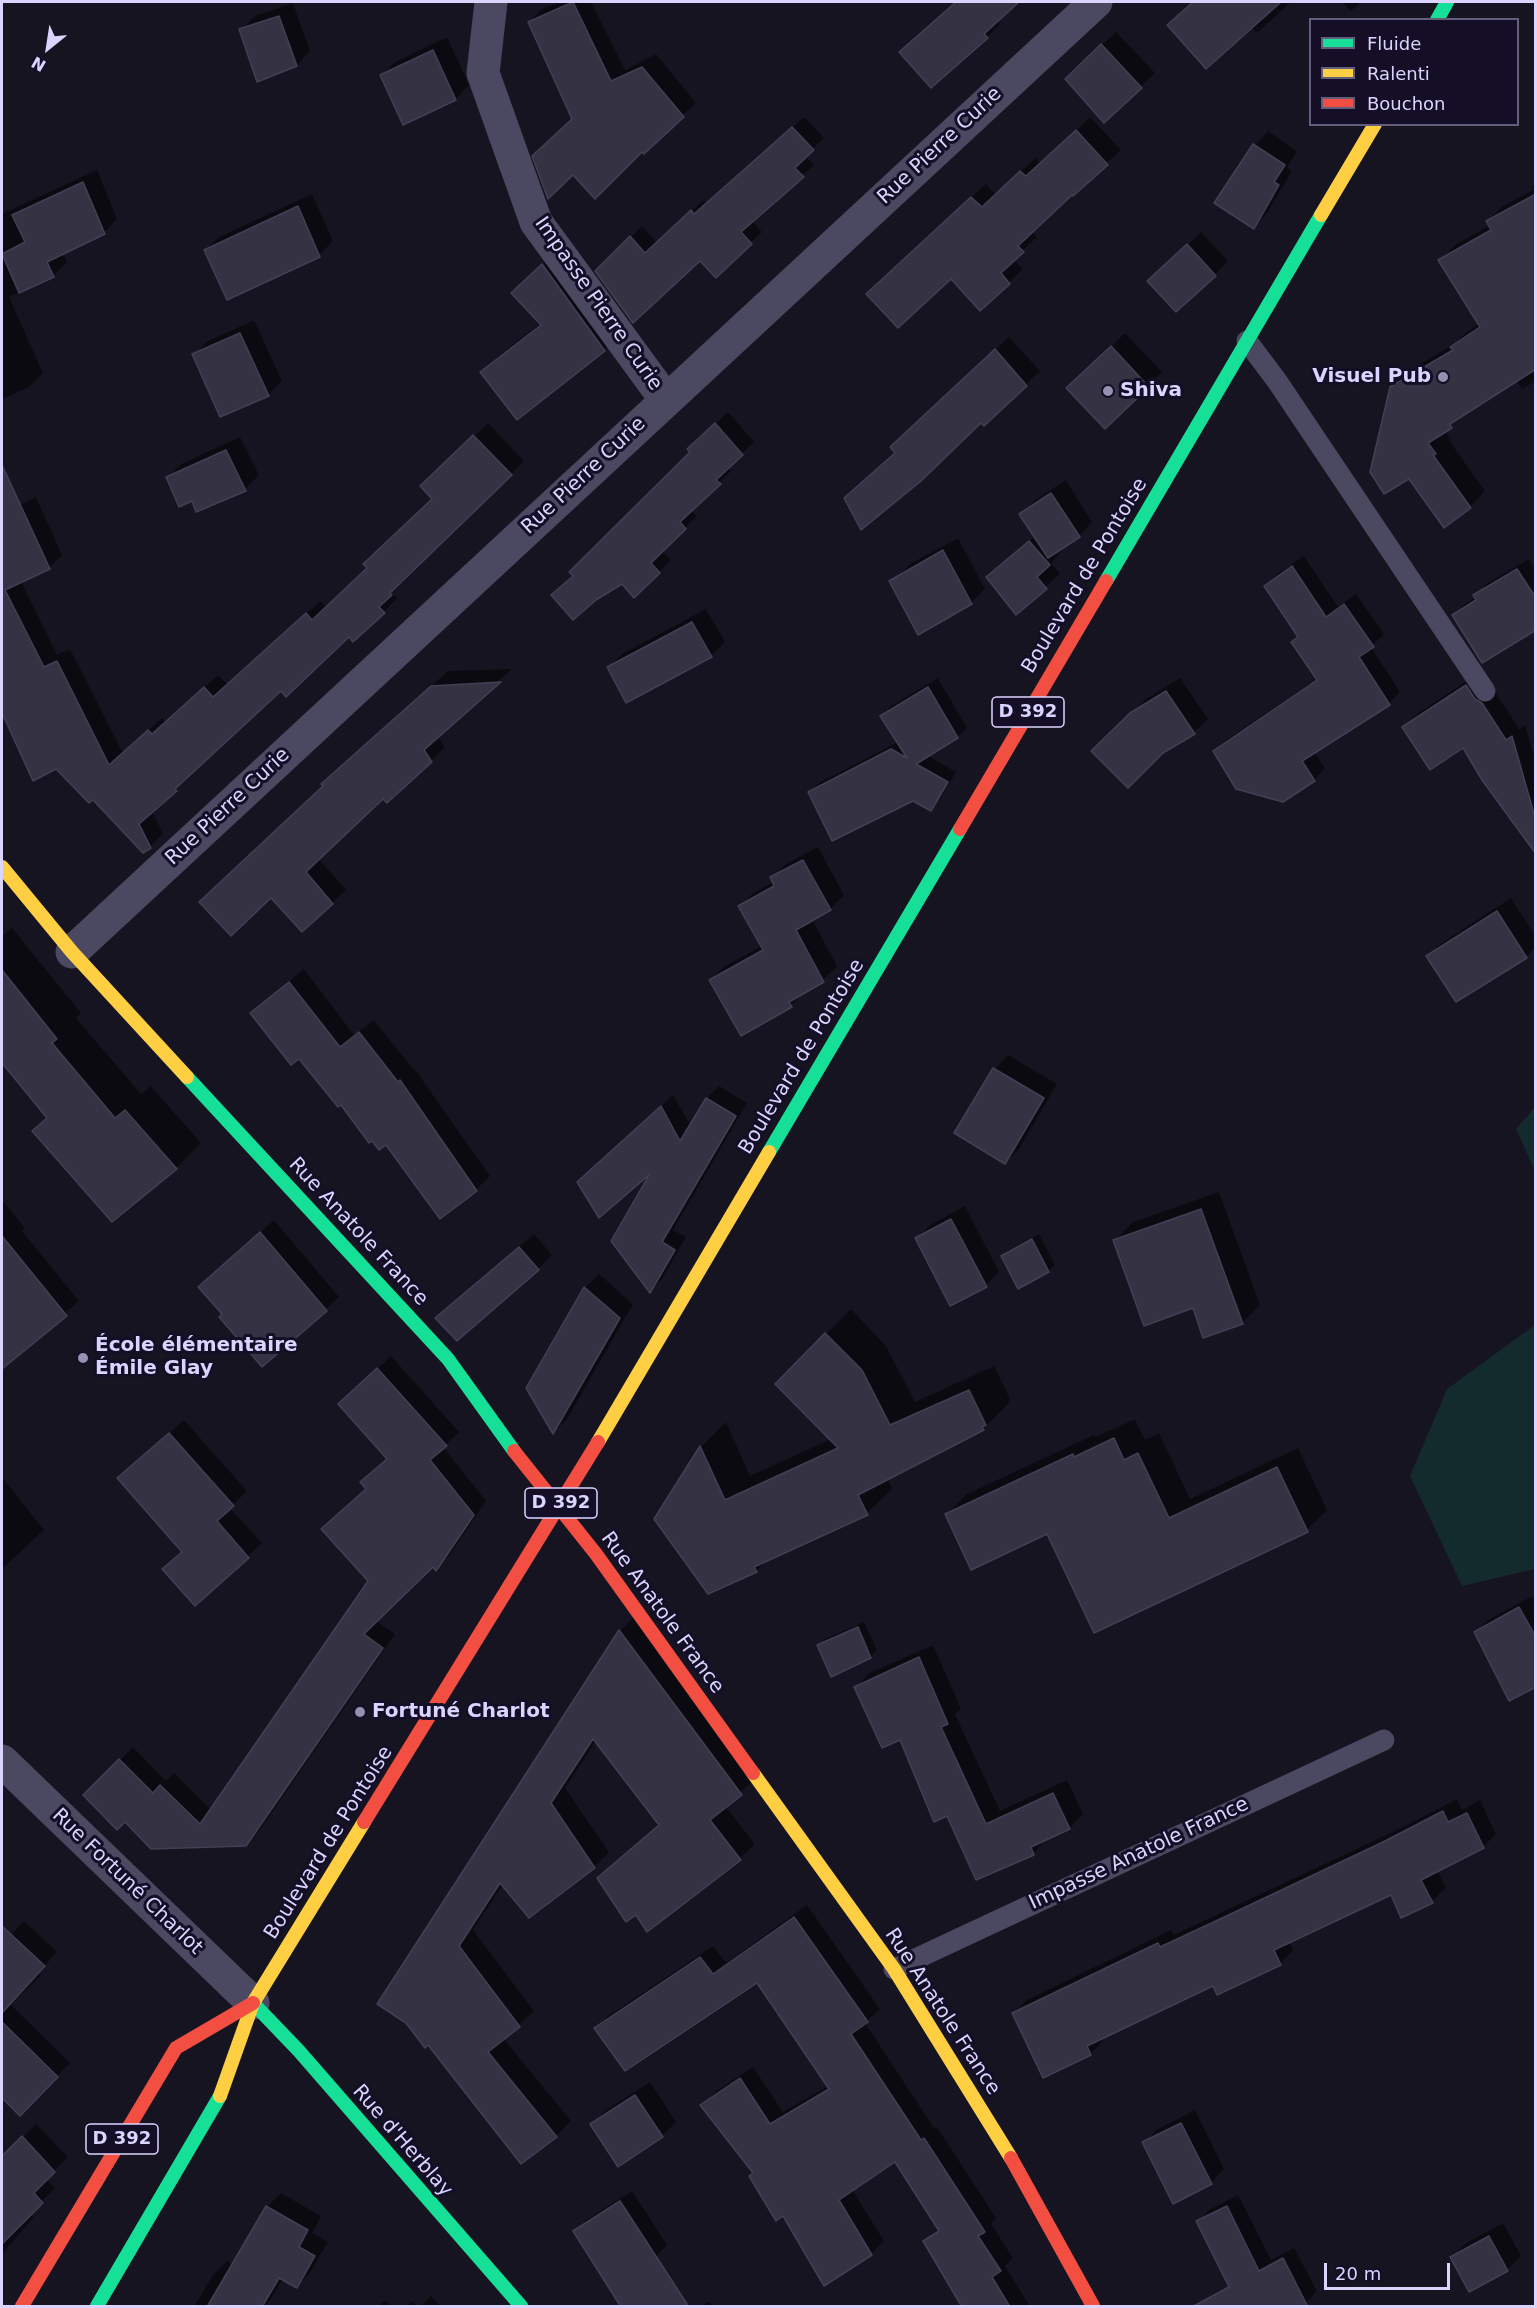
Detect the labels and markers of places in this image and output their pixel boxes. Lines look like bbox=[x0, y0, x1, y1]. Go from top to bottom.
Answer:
place label: Visuel Pub bbox=[1312, 365, 1431, 389]
marker: Visuel Pub bbox=[1436, 370, 1450, 384]
place label: Shiva bbox=[1120, 379, 1182, 403]
marker: Shiva bbox=[1101, 384, 1115, 398]
place label: École élémentaire Émile Glay bbox=[95, 1334, 298, 1381]
marker: École élémentaire Émile Glay bbox=[76, 1351, 90, 1365]
place label: Fortuné Charlot bbox=[372, 1700, 549, 1724]
marker: Fortuné Charlot bbox=[353, 1705, 367, 1719]

